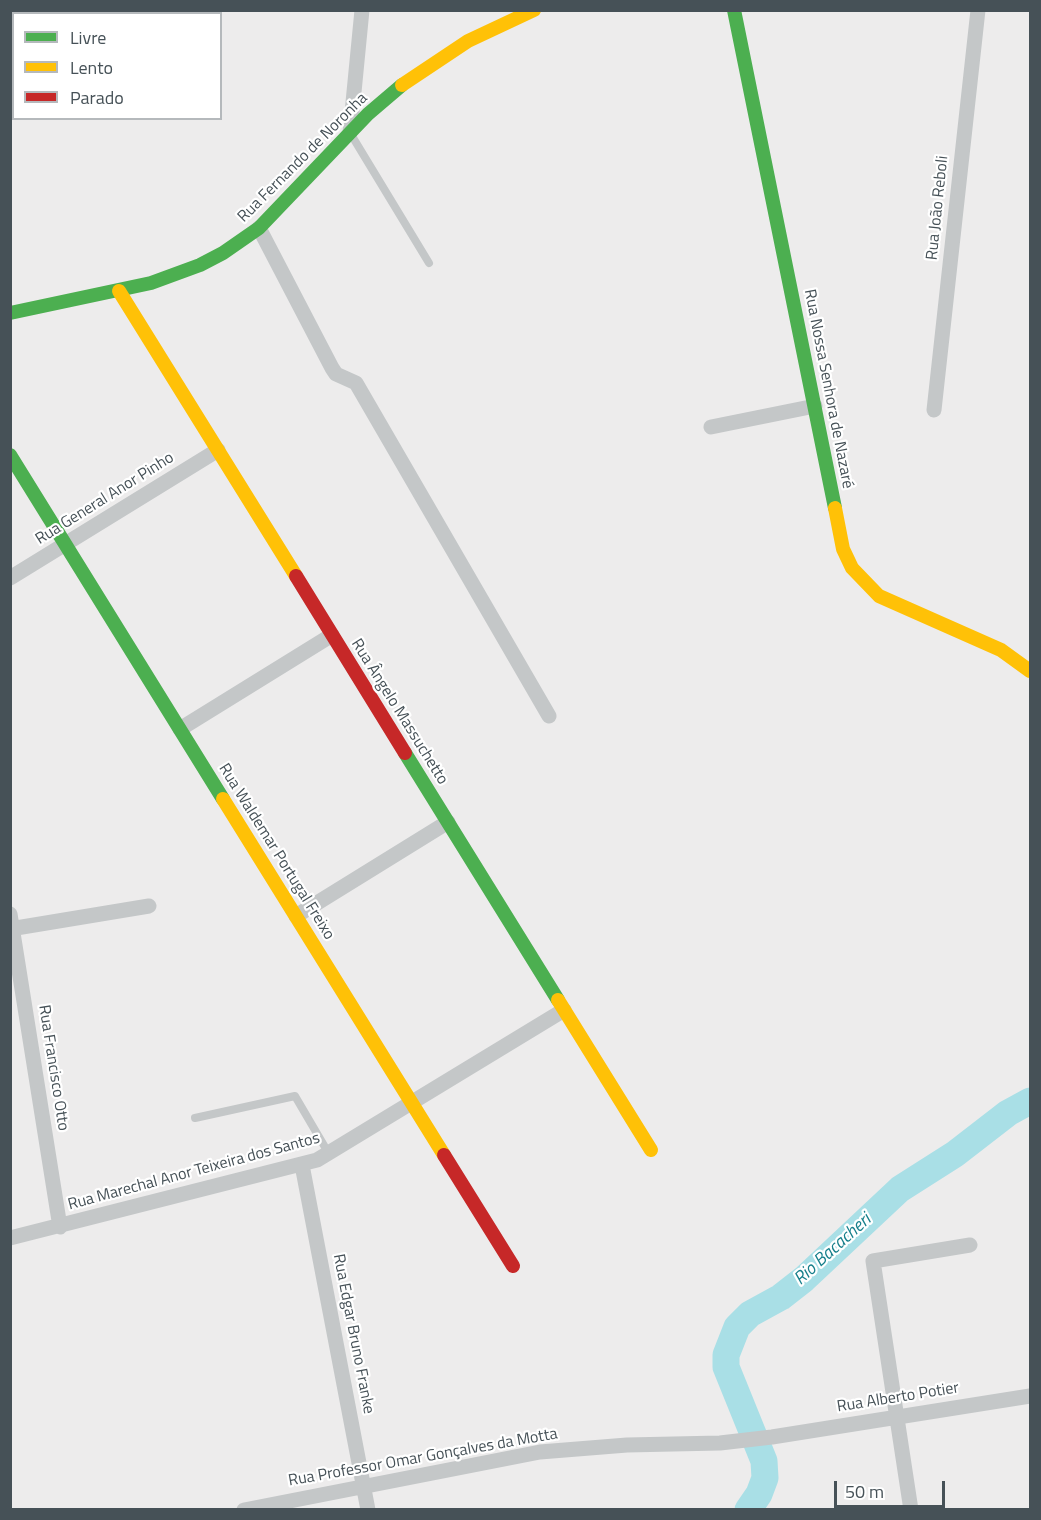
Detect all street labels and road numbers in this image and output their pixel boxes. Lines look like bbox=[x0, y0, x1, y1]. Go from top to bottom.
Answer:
street label: Rua Fernando de Noronha bbox=[234, 89, 372, 227]
street label: Rua João Reboli bbox=[923, 155, 953, 261]
street label: Rua Nossa Senhora de Nazaré bbox=[799, 288, 857, 490]
street label: Rua General Anor Pinho bbox=[32, 449, 178, 549]
street label: Rua Ângelo Massuchetto bbox=[346, 636, 452, 788]
street label: Rua Waldemar Portugal Freixo bbox=[214, 760, 338, 944]
street label: Rua Francisco Otto bbox=[34, 1004, 72, 1132]
street label: Rua Marechal Anor Teixeira dos Santos bbox=[66, 1129, 322, 1215]
street label: Rua Edgar Bruno Franke bbox=[328, 1252, 378, 1416]
street label: Rua Alberto Potier bbox=[836, 1379, 960, 1417]
street label: Rua Professor Omar Gonçalves da Motta bbox=[287, 1425, 559, 1491]

